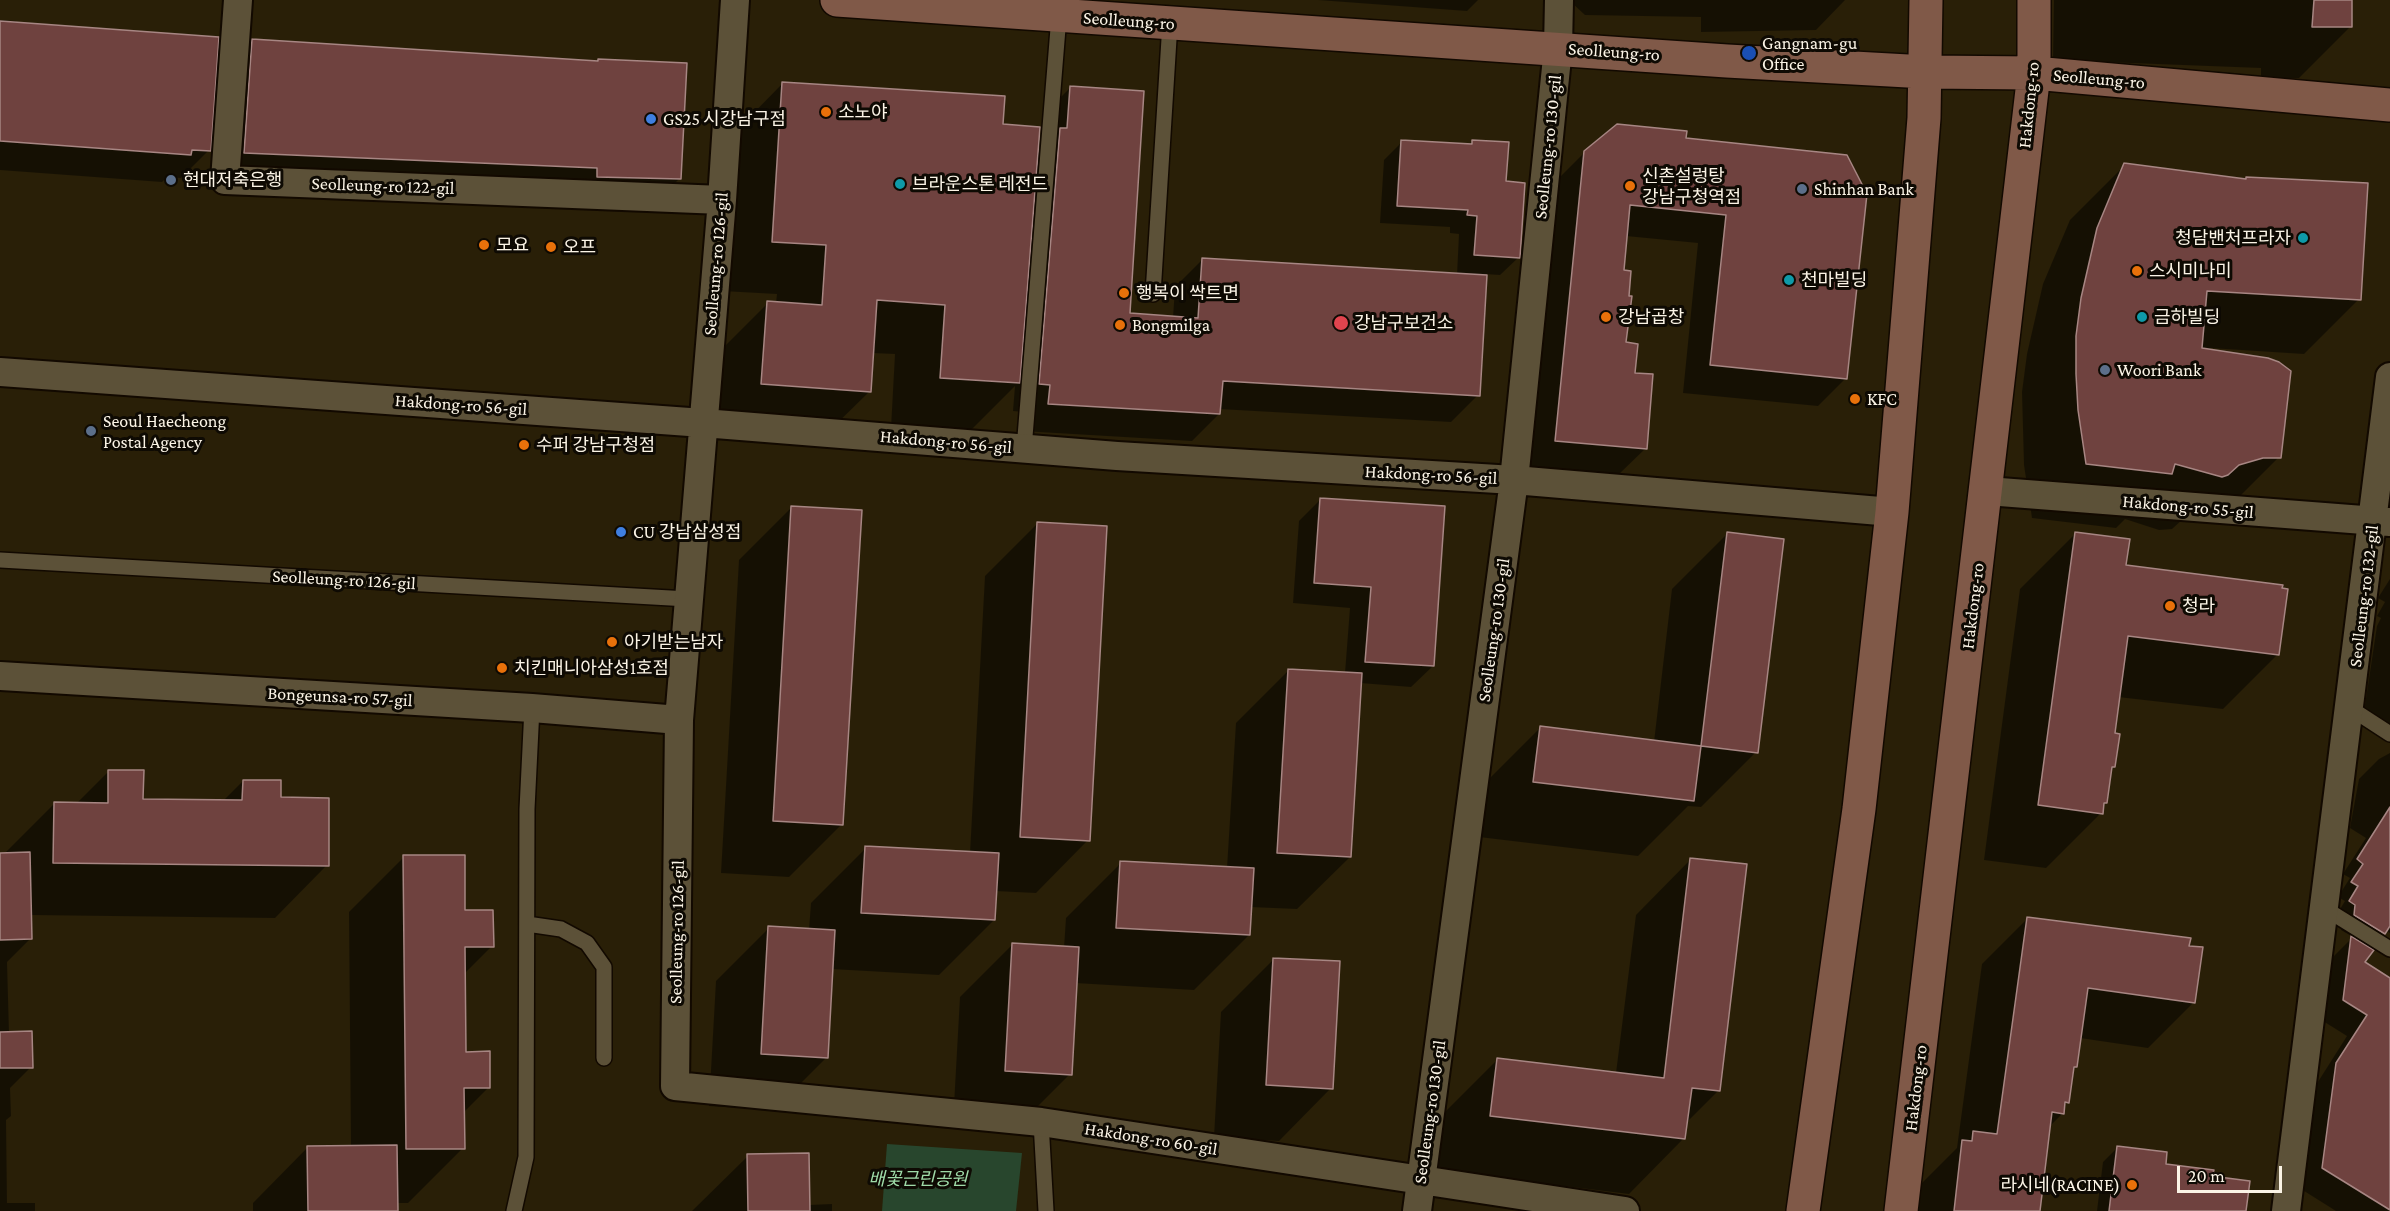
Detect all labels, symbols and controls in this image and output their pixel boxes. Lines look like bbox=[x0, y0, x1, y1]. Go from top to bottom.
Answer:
street label: Seolleung-ro bbox=[1082, 7, 1176, 35]
place label: Gangnam-gu Office bbox=[1762, 32, 1857, 74]
street label: Seolleung-ro bbox=[1567, 38, 1661, 66]
marker: Gangnam-gu Office bbox=[1740, 44, 1758, 62]
street label: Hakdong-ro bbox=[2014, 61, 2044, 149]
street label: Seolleung-ro bbox=[2052, 64, 2146, 94]
street label: Seolleung-ro 130-gil bbox=[1530, 74, 1566, 220]
place label: 소노야 bbox=[838, 101, 888, 123]
marker: 소노야 bbox=[819, 105, 833, 119]
place label: GS25 시강남구점 bbox=[663, 108, 786, 130]
marker: GS25 시강남구점 bbox=[644, 112, 658, 126]
place label: 신촌설렁탕 강남구청역점 bbox=[1642, 165, 1741, 207]
place label: 현대저축은행 bbox=[183, 169, 282, 191]
marker: 현대저축은행 bbox=[164, 173, 178, 187]
street label: Seolleung-ro 122-gil bbox=[311, 173, 455, 199]
place label: 브라운스톤 레전드 bbox=[912, 173, 1048, 195]
marker: 브라운스톤 레전드 bbox=[893, 177, 907, 191]
place label: Shinhan Bank bbox=[1814, 178, 1914, 200]
marker: 신촌설렁탕 강남구청역점 bbox=[1623, 179, 1637, 193]
marker: Shinhan Bank bbox=[1795, 182, 1809, 196]
street label: Seolleung-ro 126-gil bbox=[699, 191, 733, 337]
place label: 청담밴처프라자 bbox=[2175, 227, 2291, 249]
marker: 청담밴처프라자 bbox=[2296, 231, 2310, 245]
place label: 모요 bbox=[496, 234, 529, 256]
place label: 오프 bbox=[563, 236, 596, 258]
marker: 모요 bbox=[477, 238, 491, 252]
marker: 오프 bbox=[544, 240, 558, 254]
place label: 스시미나미 bbox=[2149, 260, 2232, 282]
marker: 스시미나미 bbox=[2130, 264, 2144, 278]
place label: 천마빌딩 bbox=[1801, 269, 1867, 291]
marker: 천마빌딩 bbox=[1782, 273, 1796, 287]
place label: 행복이 싹트면 bbox=[1136, 282, 1239, 304]
marker: 행복이 싹트면 bbox=[1117, 286, 1131, 300]
place label: 강남곱창 bbox=[1618, 306, 1684, 328]
place label: 금하빌딩 bbox=[2154, 306, 2220, 328]
marker: 강남곱창 bbox=[1599, 310, 1613, 324]
marker: 금하빌딩 bbox=[2135, 310, 2149, 324]
place label: 강남구보건소 bbox=[1354, 312, 1453, 334]
place label: Bongmilga bbox=[1132, 314, 1210, 336]
marker: 강남구보건소 bbox=[1332, 314, 1350, 332]
marker: Bongmilga bbox=[1113, 318, 1127, 332]
place label: Woori Bank bbox=[2117, 359, 2202, 381]
marker: Woori Bank bbox=[2098, 363, 2112, 377]
place label: KFC bbox=[1867, 388, 1897, 410]
street label: Hakdong-ro 56-gil bbox=[394, 390, 528, 420]
marker: KFC bbox=[1848, 392, 1862, 406]
place label: Seoul Haecheong Postal Agency bbox=[103, 410, 226, 452]
marker: Seoul Haecheong Postal Agency bbox=[84, 424, 98, 438]
street label: Hakdong-ro 56-gil bbox=[879, 425, 1013, 459]
place label: 수퍼 강남구청점 bbox=[536, 434, 655, 456]
marker: 수퍼 강남구청점 bbox=[517, 438, 531, 452]
street label: Hakdong-ro 56-gil bbox=[1364, 461, 1498, 489]
street label: Hakdong-ro 55-gil bbox=[2121, 491, 2255, 523]
place label: CU 강남삼성점 bbox=[633, 521, 741, 543]
street label: Seolleung-ro 132-gil bbox=[2345, 524, 2383, 668]
marker: CU 강남삼성점 bbox=[614, 525, 628, 539]
street label: Seolleung-ro 130-gil bbox=[1473, 557, 1515, 703]
street label: Hakdong-ro bbox=[1957, 562, 1989, 650]
street label: Seolleung-ro 126-gil bbox=[272, 565, 416, 595]
place label: 청라 bbox=[2182, 595, 2215, 617]
marker: 청라 bbox=[2163, 599, 2177, 613]
place label: 아기받는남자 bbox=[624, 631, 723, 653]
marker: 아기받는남자 bbox=[605, 635, 619, 649]
place label: 치킨매니아삼성1호점 bbox=[514, 657, 669, 679]
marker: 치킨매니아삼성1호점 bbox=[495, 661, 509, 675]
street label: Bongeunsa-ro 57-gil bbox=[267, 682, 413, 712]
street label: Seolleung-ro 126-gil bbox=[665, 860, 689, 1004]
street label: Seolleung-ro 130-gil bbox=[1409, 1039, 1451, 1185]
street label: Hakdong-ro bbox=[1900, 1044, 1932, 1132]
street label: Hakdong-ro 60-gil bbox=[1083, 1118, 1219, 1160]
scale bar bbox=[2180, 1154, 2285, 1192]
text: 20 m bbox=[2188, 1166, 2225, 1186]
park label: 배꽃근린공원 bbox=[868, 1168, 968, 1190]
place label: 라시네(RACINE) bbox=[2000, 1174, 2120, 1196]
marker: 라시네(RACINE) bbox=[2125, 1178, 2139, 1192]

